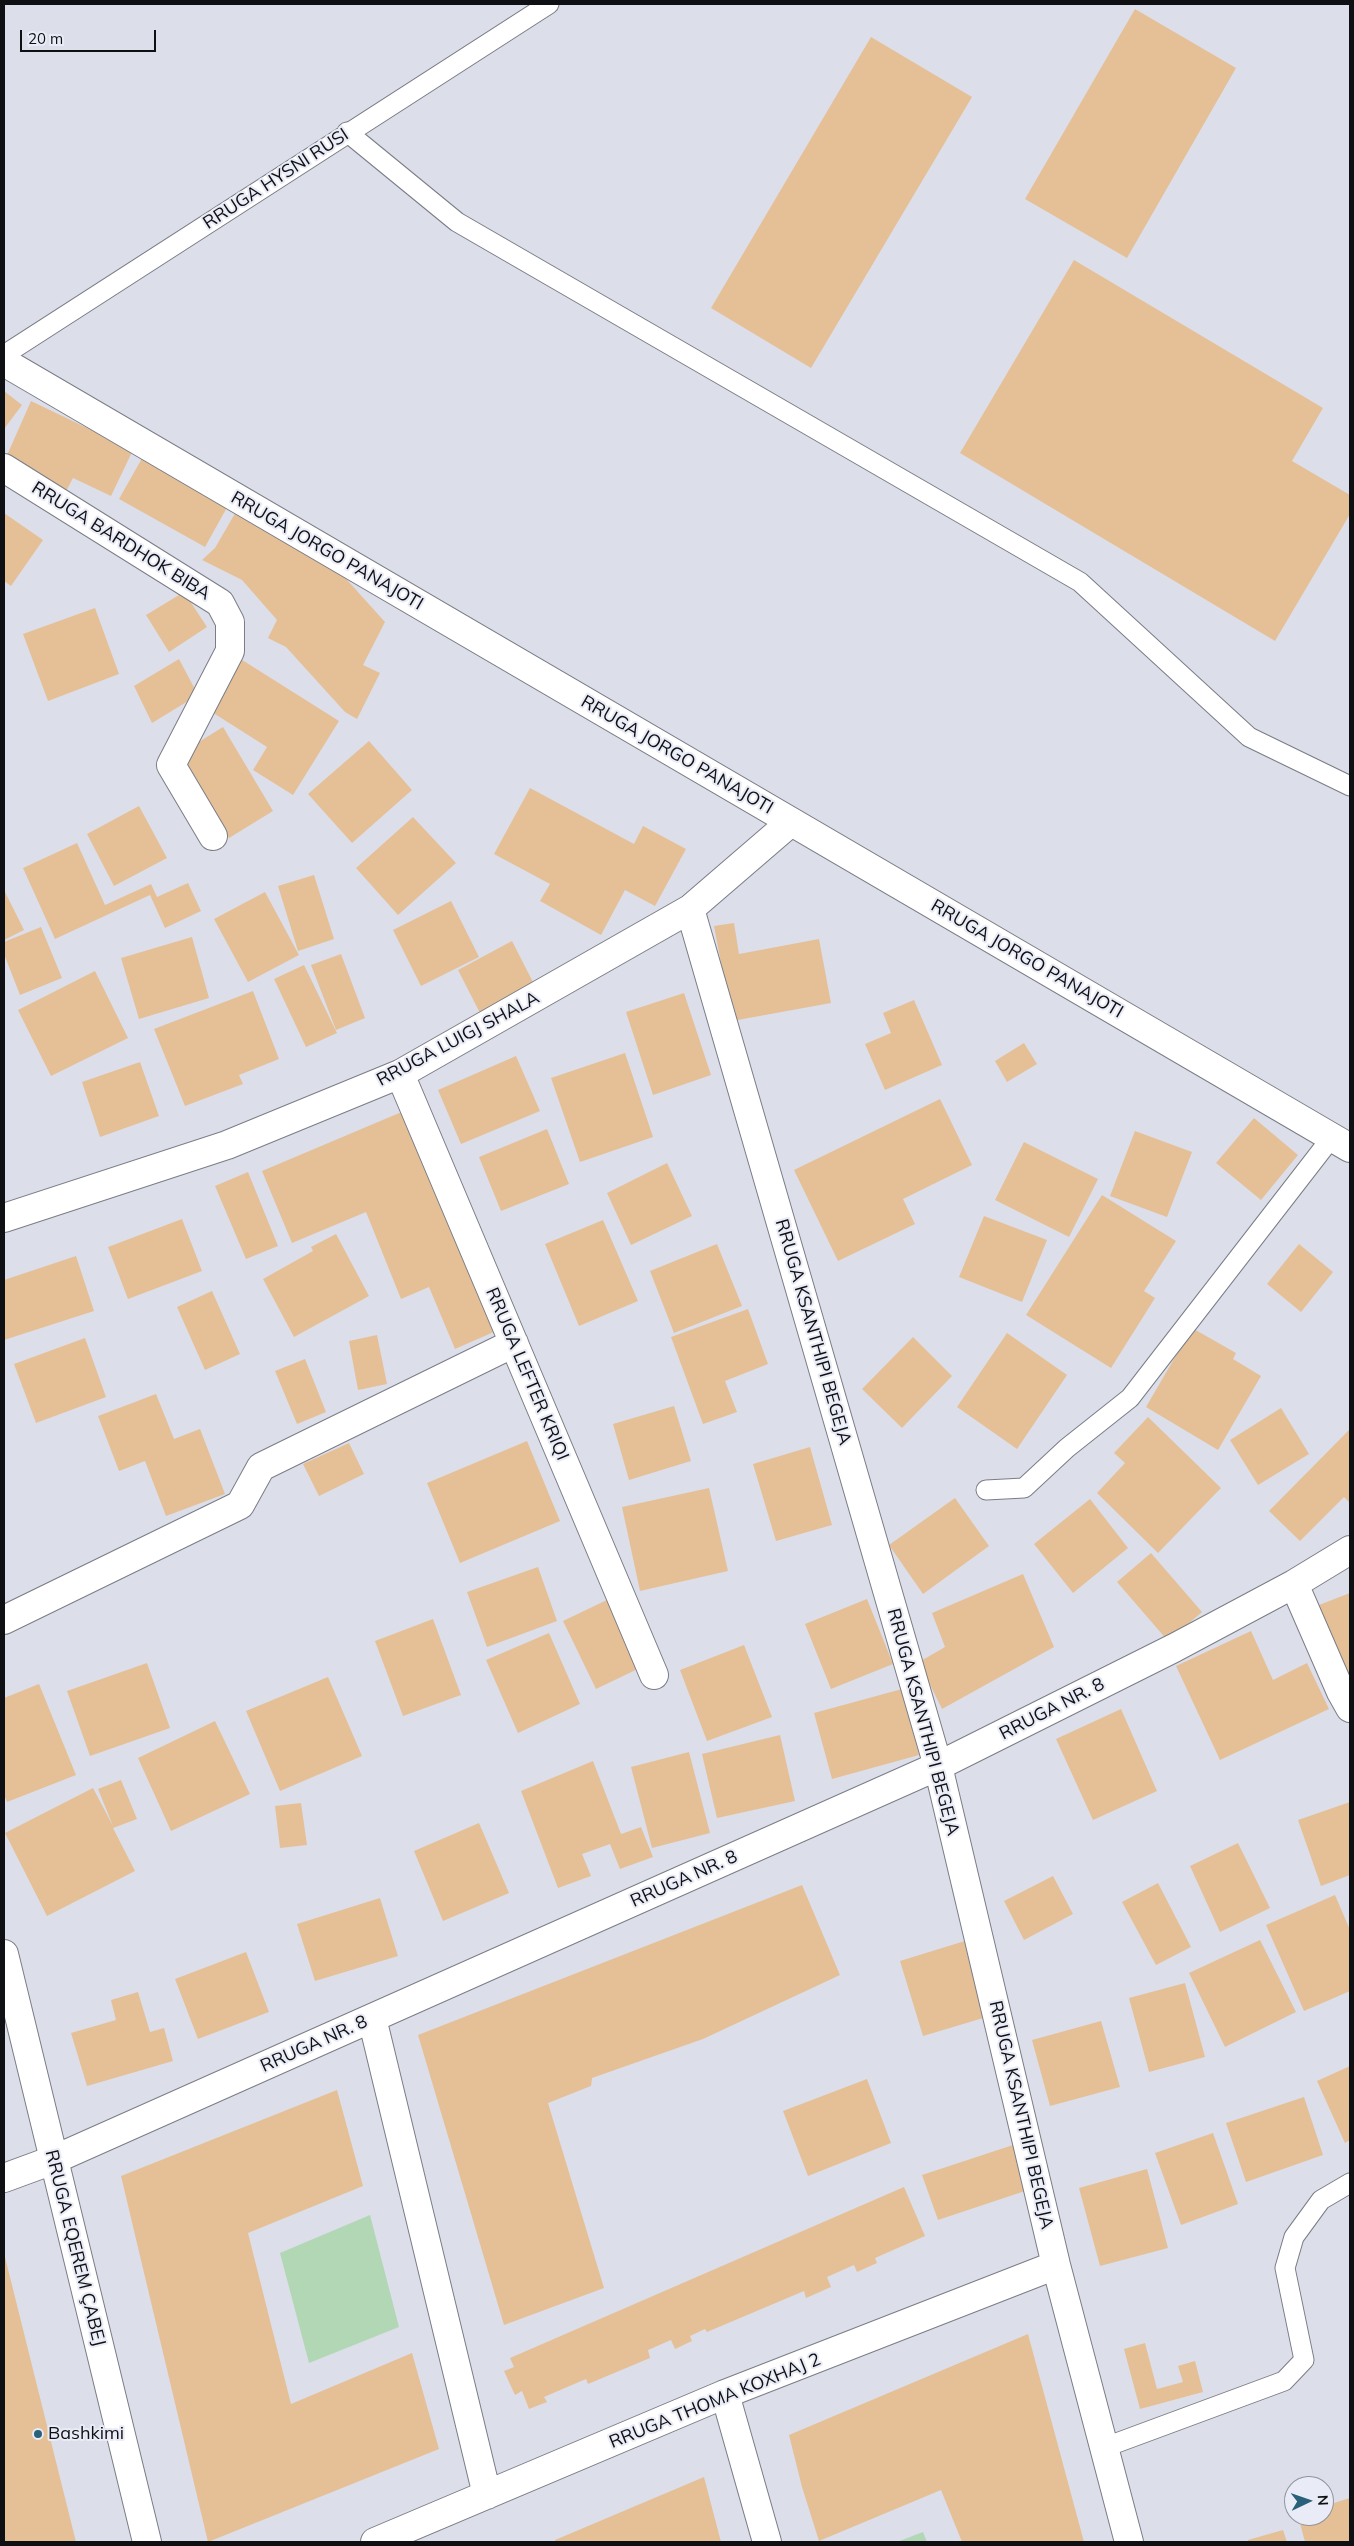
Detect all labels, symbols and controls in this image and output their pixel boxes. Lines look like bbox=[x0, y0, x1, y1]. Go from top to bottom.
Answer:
scale bar bbox=[22, 20, 159, 52]
text: 20 m bbox=[28, 29, 63, 48]
street label: RRUGA HYSNI RUSI bbox=[199, 124, 353, 234]
street label: RRUGA BARDHOK BIBA bbox=[28, 477, 214, 605]
street label: RRUGA JORGO PANAJOTI bbox=[227, 487, 427, 615]
street label: RRUGA JORGO PANAJOTI bbox=[577, 691, 777, 819]
street label: RRUGA JORGO PANAJOTI bbox=[927, 895, 1127, 1023]
street label: RRUGA LUIGJ SHALA bbox=[373, 987, 543, 1091]
street label: RRUGA KSANTHIPI BEGEJA bbox=[770, 1217, 856, 1447]
street label: RRUGA LEFTER KRIQI bbox=[481, 1284, 573, 1464]
street label: RRUGA KSANTHIPI BEGEJA bbox=[882, 1606, 964, 1838]
street label: RRUGA NR. 8 bbox=[996, 1673, 1108, 1745]
street label: RRUGA NR. 8 bbox=[627, 1846, 741, 1912]
street label: RRUGA KSANTHIPI BEGEJA bbox=[984, 1999, 1058, 2231]
street label: RRUGA NR. 8 bbox=[257, 2011, 371, 2077]
street label: RRUGA EQEREM ÇABEJ bbox=[40, 2148, 110, 2348]
street label: RRUGA THOMA KOXHAJ 2 bbox=[606, 2349, 824, 2453]
place label: Bashkimi bbox=[48, 2423, 124, 2445]
marker: Bashkimi bbox=[32, 2428, 44, 2440]
north arrow bbox=[1284, 2476, 1334, 2526]
text: N bbox=[1314, 2495, 1332, 2506]

